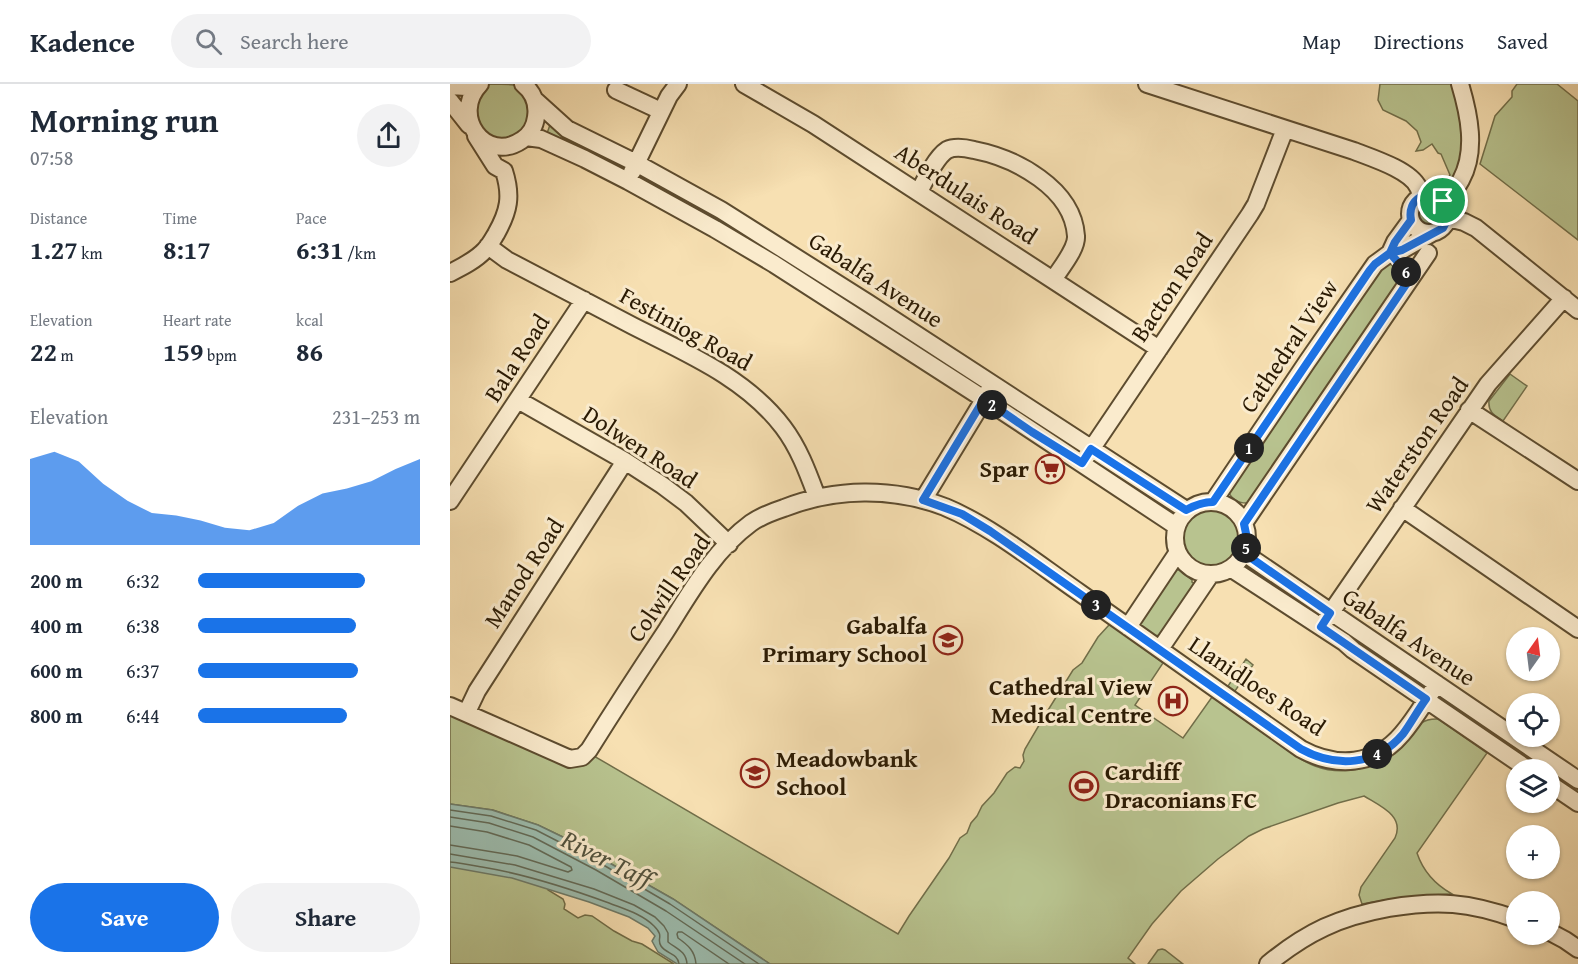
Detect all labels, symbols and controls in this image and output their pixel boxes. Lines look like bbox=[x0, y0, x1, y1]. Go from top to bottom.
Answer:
search box bbox=[171, 14, 591, 68]
text: Kadence bbox=[30, 21, 135, 62]
icon: search bbox=[192, 25, 225, 58]
text: Search here bbox=[240, 25, 349, 57]
text: Map bbox=[1302, 26, 1341, 57]
text: Directions bbox=[1374, 26, 1464, 57]
text: Saved bbox=[1497, 26, 1548, 57]
text: Morning run bbox=[30, 96, 219, 144]
button: share bbox=[357, 104, 420, 167]
street label: Aberdulais Road bbox=[888, 134, 1045, 253]
text: 07:58 bbox=[30, 143, 73, 172]
pin bbox=[1417, 175, 1468, 226]
icon: arrive bbox=[1426, 184, 1459, 217]
text: Distance bbox=[30, 206, 87, 230]
text: Time bbox=[163, 206, 197, 230]
text: Pace bbox=[296, 206, 327, 230]
street label: Gabalfa Avenue bbox=[802, 223, 950, 336]
street label: Bacton Road bbox=[1122, 225, 1221, 348]
text: 1.27 bbox=[30, 230, 78, 269]
text: 8:17 bbox=[163, 230, 211, 269]
text: 6:31 bbox=[296, 230, 344, 269]
text: km bbox=[78, 241, 102, 265]
text: /km bbox=[344, 241, 376, 265]
pin: 6 bbox=[1391, 257, 1421, 287]
text: 6 bbox=[1402, 260, 1410, 284]
street label: Cathedral View bbox=[1231, 272, 1346, 419]
street label: Festiniog Road bbox=[614, 278, 759, 380]
street label: Bala Road bbox=[475, 307, 558, 409]
text: Elevation bbox=[30, 308, 93, 332]
text: Heart rate bbox=[163, 308, 232, 332]
text: kcal bbox=[296, 308, 323, 332]
text: 22 bbox=[30, 332, 57, 371]
text: 159 bbox=[163, 332, 203, 371]
text: 86 bbox=[296, 332, 323, 371]
text: m bbox=[57, 343, 74, 367]
text: bpm bbox=[203, 343, 237, 367]
street label: Waterston Road bbox=[1356, 369, 1477, 520]
pin: 2 bbox=[977, 390, 1007, 420]
text: 2 bbox=[988, 393, 996, 417]
street label: Dolwen Road bbox=[576, 396, 705, 497]
text: Elevation bbox=[30, 402, 108, 431]
text: 231–253 m bbox=[332, 402, 420, 431]
pin: 1 bbox=[1234, 433, 1264, 463]
text: 1 bbox=[1245, 436, 1253, 460]
place label: Spar bbox=[979, 451, 1029, 486]
supermarket icon: Spar bbox=[1034, 453, 1066, 485]
street label: Manod Road bbox=[475, 511, 572, 635]
street label: Colwill Road bbox=[618, 526, 719, 649]
pin: 5 bbox=[1231, 533, 1261, 563]
text: 5 bbox=[1242, 536, 1250, 560]
text: 200 m bbox=[30, 566, 83, 595]
text: 6:32 bbox=[126, 566, 160, 595]
street label: Gabalfa Avenue bbox=[1336, 579, 1483, 694]
pin: 3 bbox=[1081, 590, 1111, 620]
text: 3 bbox=[1092, 593, 1100, 617]
place label: Gabalfa Primary School bbox=[763, 608, 928, 671]
text: 400 m bbox=[30, 611, 83, 640]
text: 6:38 bbox=[126, 611, 160, 640]
school or university icon: Gabalfa Primary School bbox=[932, 624, 964, 656]
street label: Llanidloes Road bbox=[1182, 627, 1333, 744]
north arrow bbox=[1506, 627, 1560, 681]
map controls bbox=[1506, 627, 1560, 945]
text: 600 m bbox=[30, 656, 83, 685]
text: 6:37 bbox=[126, 656, 160, 685]
place label: Cathedral View Medical Centre bbox=[989, 669, 1153, 732]
hospital icon: Cathedral View Medical Centre bbox=[1157, 685, 1189, 717]
button: locate bbox=[1506, 693, 1560, 747]
text: 800 m bbox=[30, 701, 83, 730]
text: 6:44 bbox=[126, 701, 160, 730]
pin: 4 bbox=[1362, 739, 1392, 769]
place label: Meadowbank School bbox=[776, 741, 918, 804]
text: 4 bbox=[1373, 742, 1381, 766]
place label: Cardiff Draconians FC bbox=[1105, 754, 1257, 817]
school or university icon: Meadowbank School bbox=[739, 757, 771, 789]
button: layers bbox=[1506, 759, 1560, 813]
sports icon: Cardiff Draconians FC bbox=[1068, 770, 1100, 802]
water label: River Taff bbox=[554, 819, 664, 900]
button: + bbox=[1506, 825, 1560, 879]
button: Save bbox=[30, 883, 219, 952]
button: Share bbox=[231, 883, 420, 952]
button: − bbox=[1506, 891, 1560, 945]

